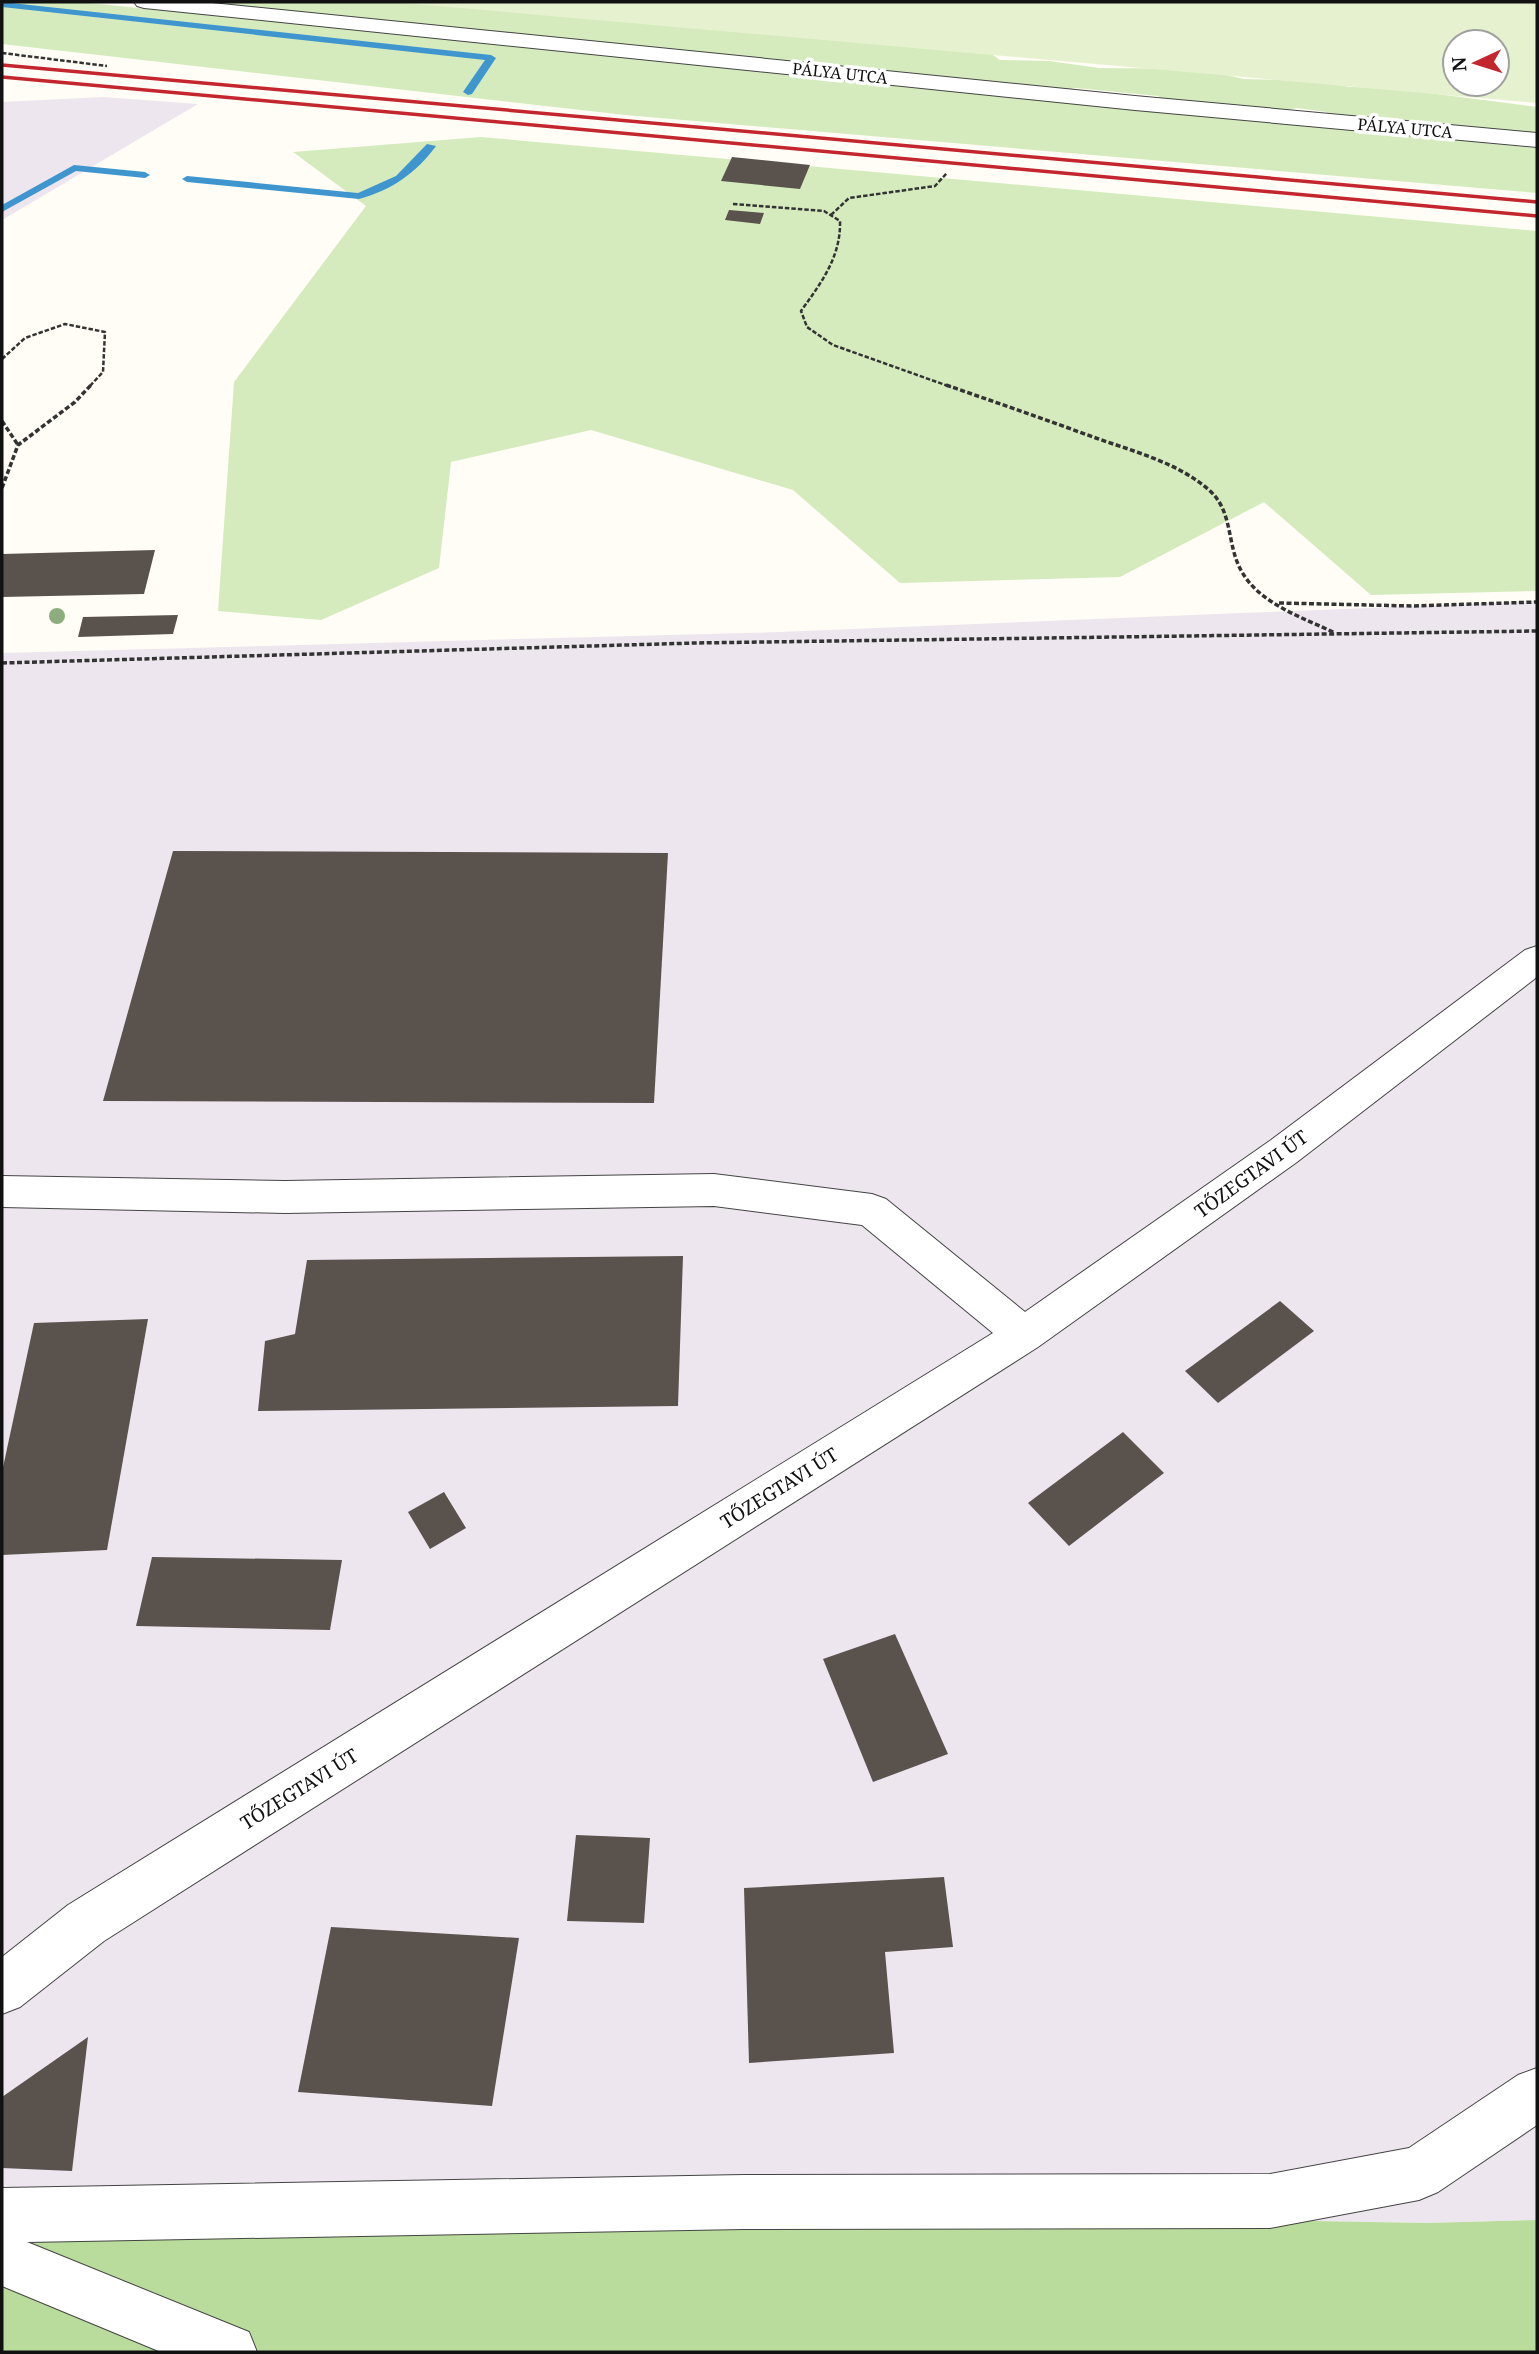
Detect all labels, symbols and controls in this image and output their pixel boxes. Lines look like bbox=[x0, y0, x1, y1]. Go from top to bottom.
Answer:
north arrow bbox=[1441, 28, 1511, 98]
text: N bbox=[1446, 56, 1473, 73]
street label: PÁLYA UTCA bbox=[791, 57, 889, 89]
street label: PÁLYA UTCA bbox=[1356, 113, 1454, 143]
street label: TŐZEGTAVI ÚT bbox=[1189, 1124, 1313, 1224]
street label: TŐZEGTAVI ÚT bbox=[715, 1441, 843, 1535]
street label: TŐZEGTAVI ÚT bbox=[235, 1742, 363, 1836]

